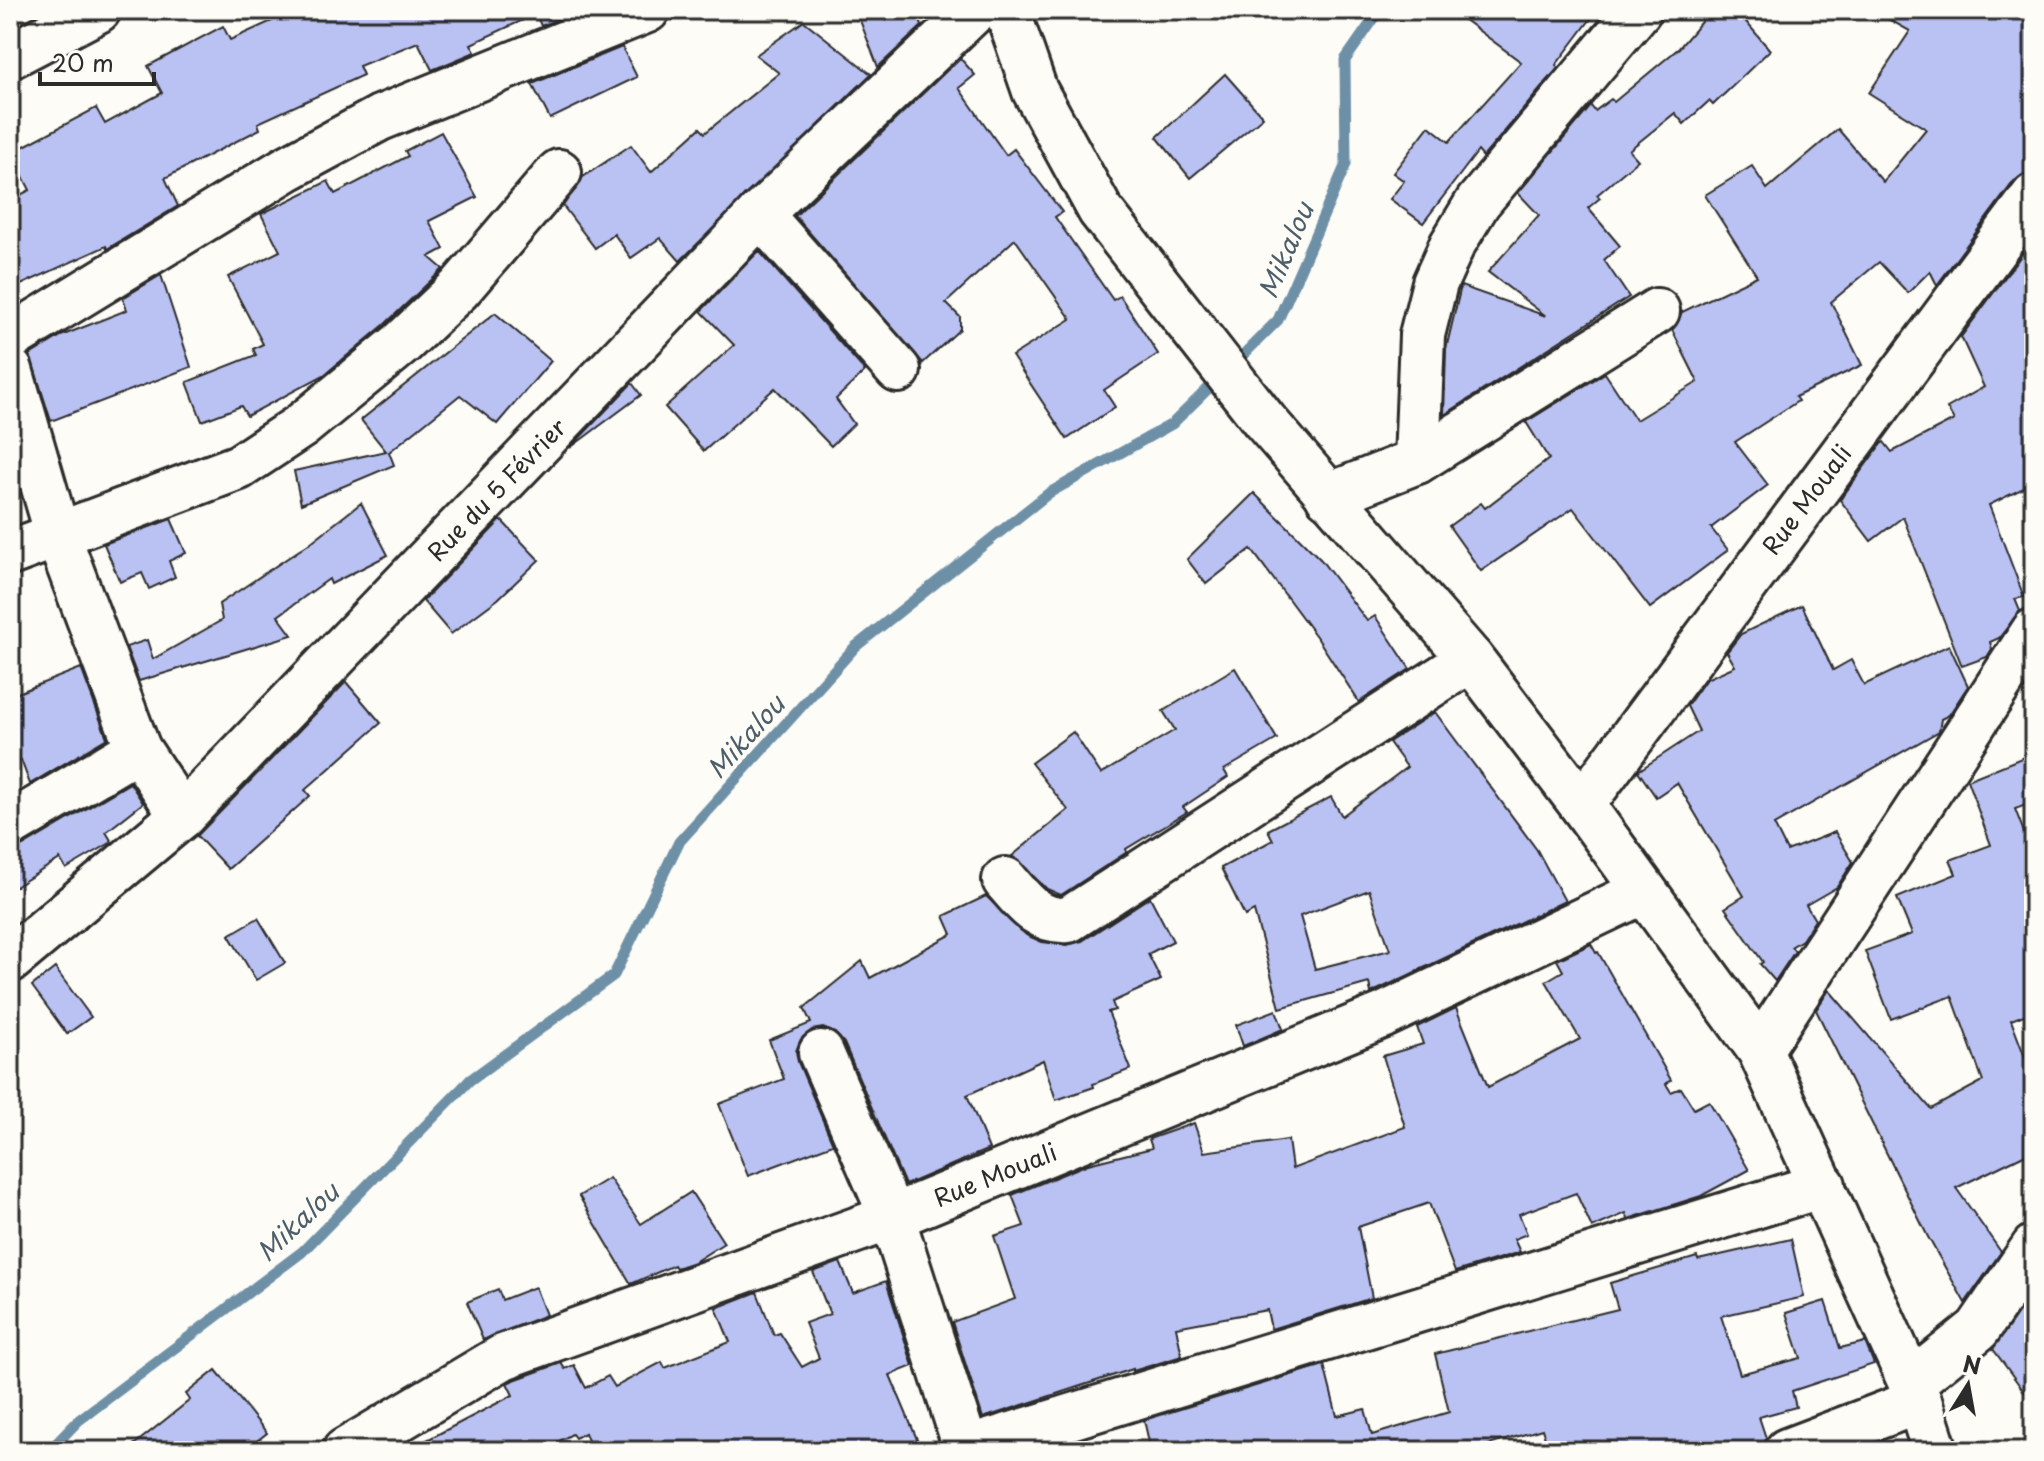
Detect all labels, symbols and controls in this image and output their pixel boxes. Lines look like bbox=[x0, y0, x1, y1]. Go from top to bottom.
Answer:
scale bar bbox=[40, 36, 154, 86]
text: 20 m bbox=[52, 44, 114, 80]
water label: Mikalou bbox=[1247, 194, 1323, 304]
street label: Rue du 5 Février bbox=[418, 410, 574, 568]
street label: Rue Mouali bbox=[1753, 436, 1859, 562]
water label: Mikalou bbox=[697, 684, 795, 786]
street label: Rue Mouali bbox=[928, 1133, 1062, 1215]
water label: Mikalou bbox=[247, 1171, 349, 1269]
north arrow bbox=[1928, 1345, 2008, 1425]
text: N bbox=[1960, 1346, 1984, 1382]

